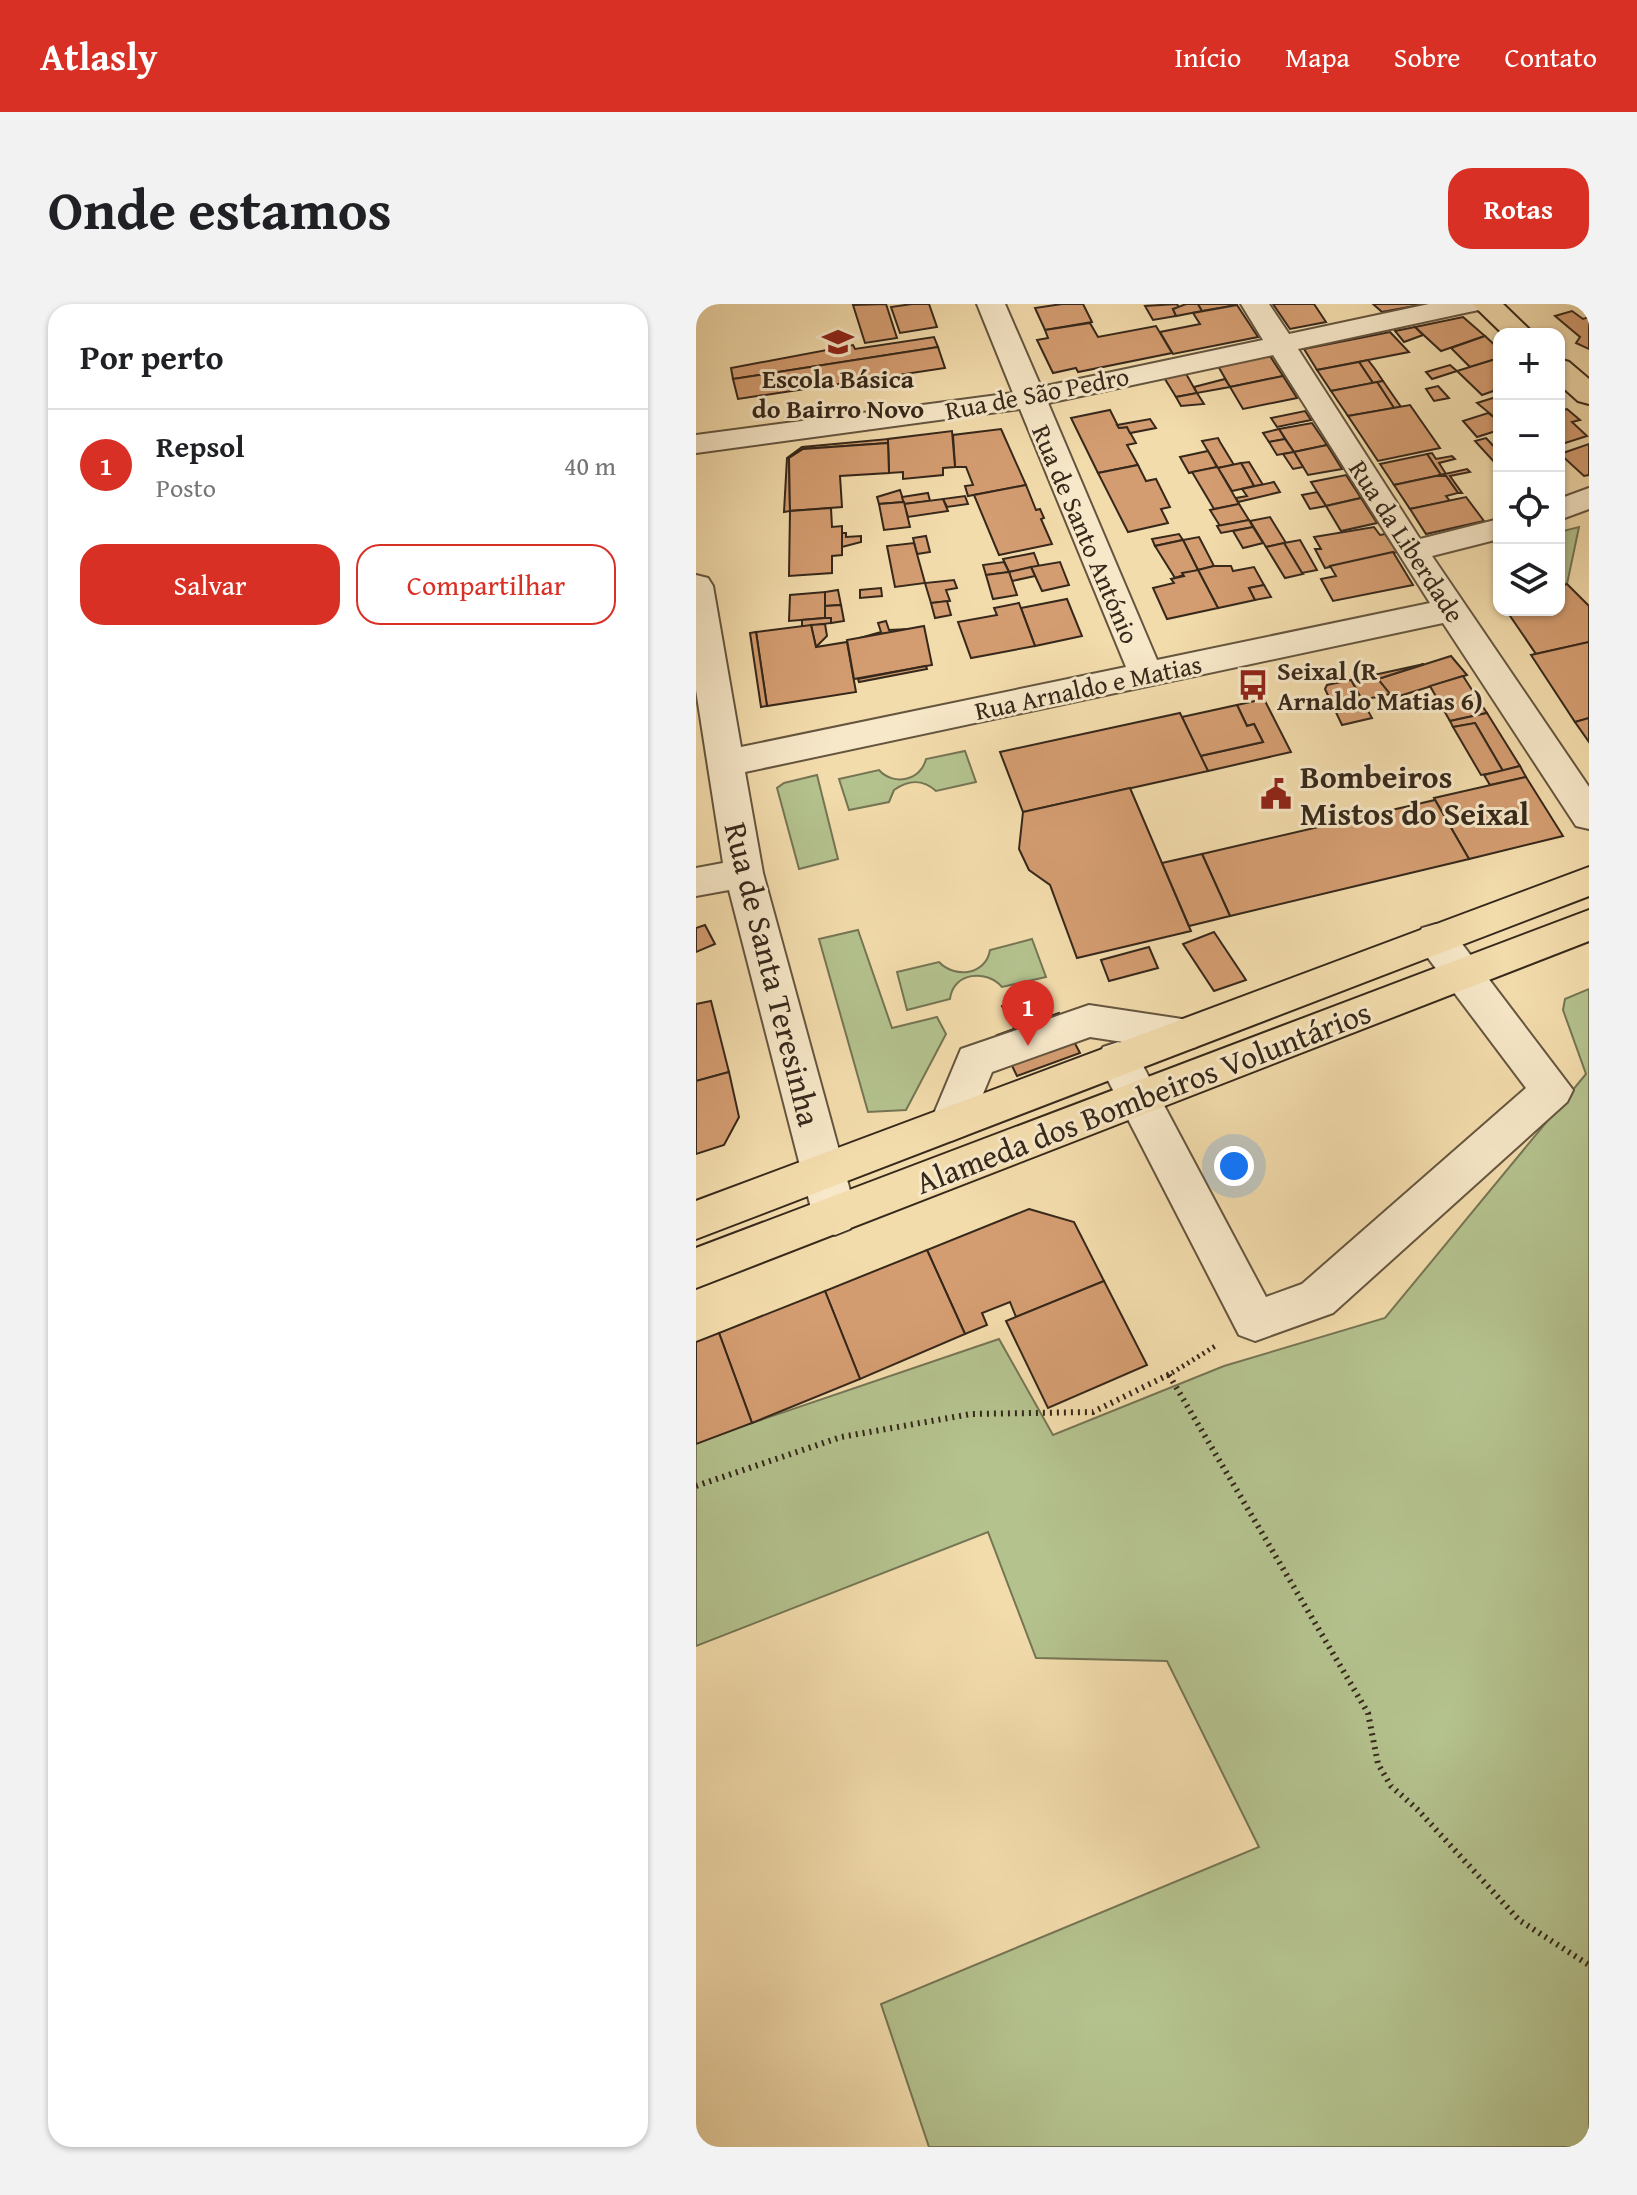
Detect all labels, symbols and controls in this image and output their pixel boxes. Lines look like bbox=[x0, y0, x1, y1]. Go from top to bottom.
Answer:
text: Atlasly bbox=[40, 28, 158, 84]
text: Início bbox=[1174, 36, 1241, 77]
text: Mapa bbox=[1285, 36, 1350, 77]
text: Sobre bbox=[1394, 36, 1460, 77]
text: Contato bbox=[1504, 36, 1597, 77]
text: Onde estamos bbox=[48, 167, 392, 250]
button: Rotas bbox=[1448, 168, 1589, 249]
school or university icon: Escola Básica do Bairro Novo bbox=[821, 325, 855, 359]
map controls bbox=[1493, 328, 1565, 616]
button: + bbox=[1493, 328, 1565, 400]
text: Por perto bbox=[80, 332, 224, 381]
street label: Rua de São Pedro bbox=[942, 356, 1132, 430]
place label: Escola Básica do Bairro Novo bbox=[752, 359, 924, 428]
button: − bbox=[1493, 400, 1565, 472]
street label: Rua de Santo António bbox=[1022, 418, 1150, 650]
text: Repsol bbox=[156, 424, 245, 468]
text: 1 bbox=[99, 446, 113, 485]
text: 40 m bbox=[564, 446, 616, 485]
street label: Rua da Liberdade bbox=[1340, 452, 1474, 630]
text: Posto bbox=[156, 468, 216, 507]
button: locate bbox=[1493, 472, 1565, 544]
button: Salvar bbox=[80, 544, 340, 625]
button: Compartilhar bbox=[356, 544, 616, 625]
button: layers bbox=[1493, 544, 1565, 616]
street label: Rua Arnaldo e Matias bbox=[971, 644, 1205, 730]
place label: Seixal (R Arnaldo Matias 6) bbox=[1277, 651, 1483, 720]
bus stop icon: Seixal (R Arnaldo Matias 6) bbox=[1236, 668, 1270, 702]
place label: Bombeiros Mistos do Seixal bbox=[1300, 753, 1529, 837]
public building icon: Bombeiros Mistos do Seixal bbox=[1259, 777, 1293, 811]
street label: Rua de Santa Teresinha bbox=[713, 817, 833, 1131]
pin: 1 bbox=[1002, 980, 1054, 1046]
street label: Alameda dos Bombeiros Voluntários bbox=[909, 988, 1377, 1206]
your location bbox=[1214, 1146, 1254, 1186]

